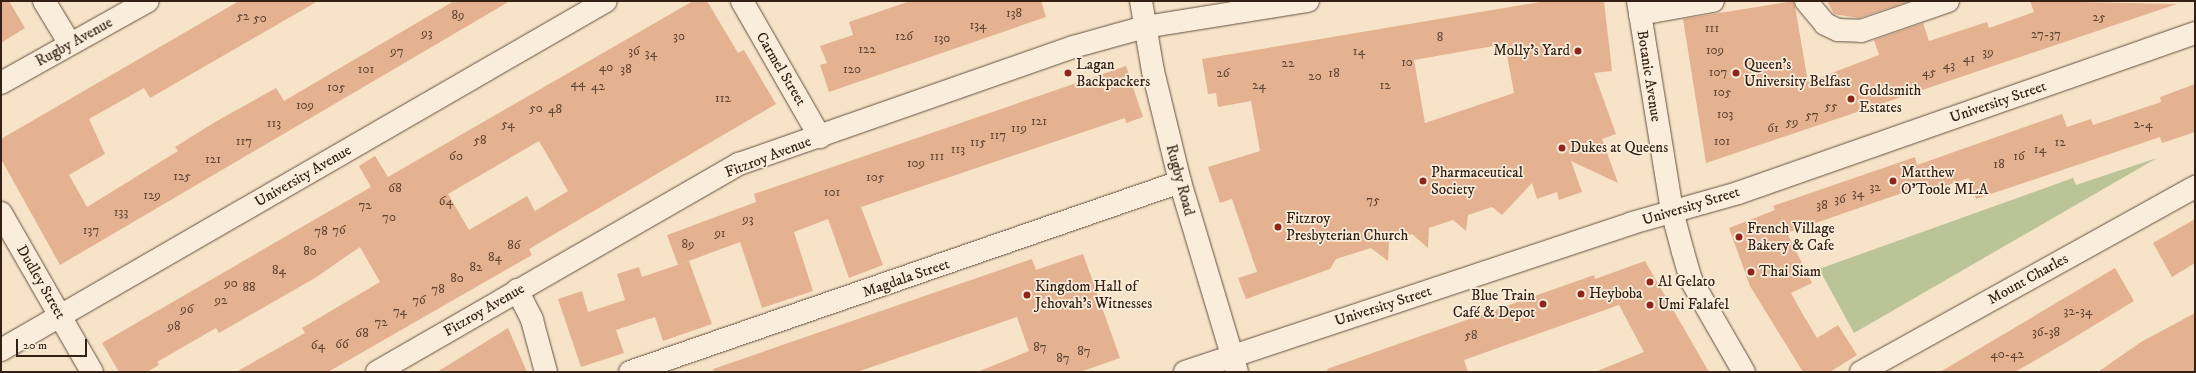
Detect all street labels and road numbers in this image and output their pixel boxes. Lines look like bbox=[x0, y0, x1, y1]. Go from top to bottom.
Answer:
street label: Rugby Avenue bbox=[32, 13, 116, 71]
street label: Carmel Street bbox=[752, 29, 810, 109]
street label: Botanic Avenue bbox=[1633, 29, 1665, 123]
street label: University Street bbox=[1947, 77, 2049, 127]
street label: Fitzroy Avenue bbox=[722, 132, 814, 182]
street label: University Avenue bbox=[252, 141, 354, 211]
street label: Rugby Road bbox=[1162, 142, 1198, 218]
street label: University Street bbox=[1640, 183, 1742, 229]
street label: Dudley Street bbox=[13, 242, 69, 322]
street label: Mount Charles bbox=[1985, 250, 2071, 308]
street label: Magdala Street bbox=[860, 255, 952, 301]
street label: Fitzroy Avenue bbox=[440, 280, 528, 340]
street label: University Street bbox=[1332, 282, 1434, 330]

